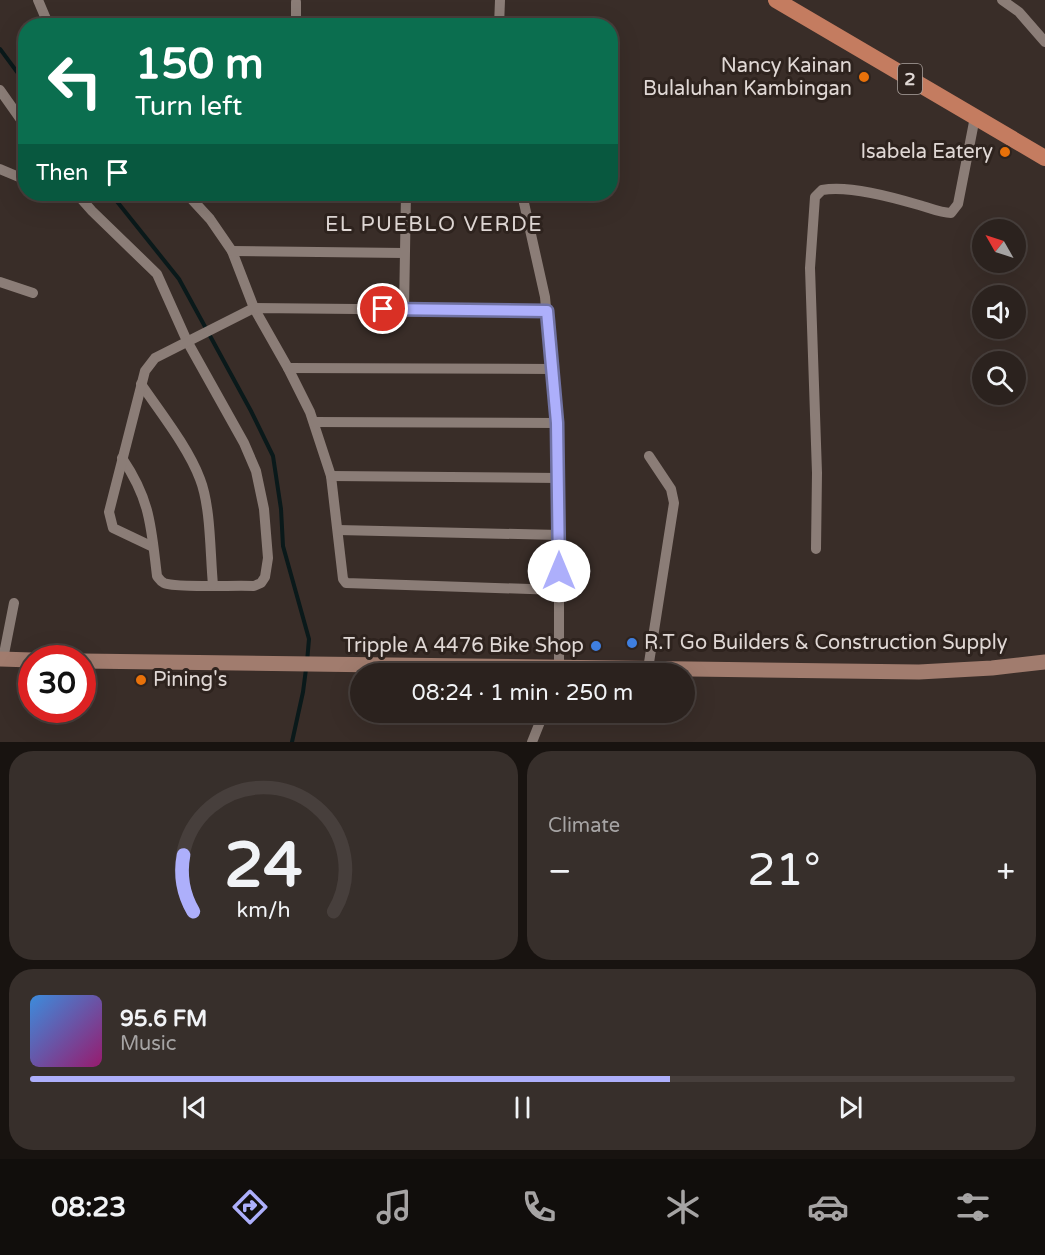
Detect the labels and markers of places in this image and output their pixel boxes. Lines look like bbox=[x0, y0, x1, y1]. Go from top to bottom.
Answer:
place label: Nancy Kainan Bulaluhan Kambingan bbox=[643, 54, 852, 101]
marker: Nancy Kainan Bulaluhan Kambingan bbox=[857, 70, 871, 84]
place label: Isabela Eatery bbox=[860, 140, 993, 164]
marker: Isabela Eatery bbox=[998, 145, 1012, 159]
pin bbox=[357, 283, 408, 334]
place label: R.T Go Builders & Construction Supply bbox=[644, 631, 1008, 655]
place label: Tripple A 4476 Bike Shop bbox=[343, 634, 584, 658]
marker: R.T Go Builders & Construction Supply bbox=[625, 636, 639, 650]
marker: Tripple A 4476 Bike Shop bbox=[589, 639, 603, 653]
place label: Pining's bbox=[153, 668, 227, 692]
marker: Pining's bbox=[134, 673, 148, 687]

